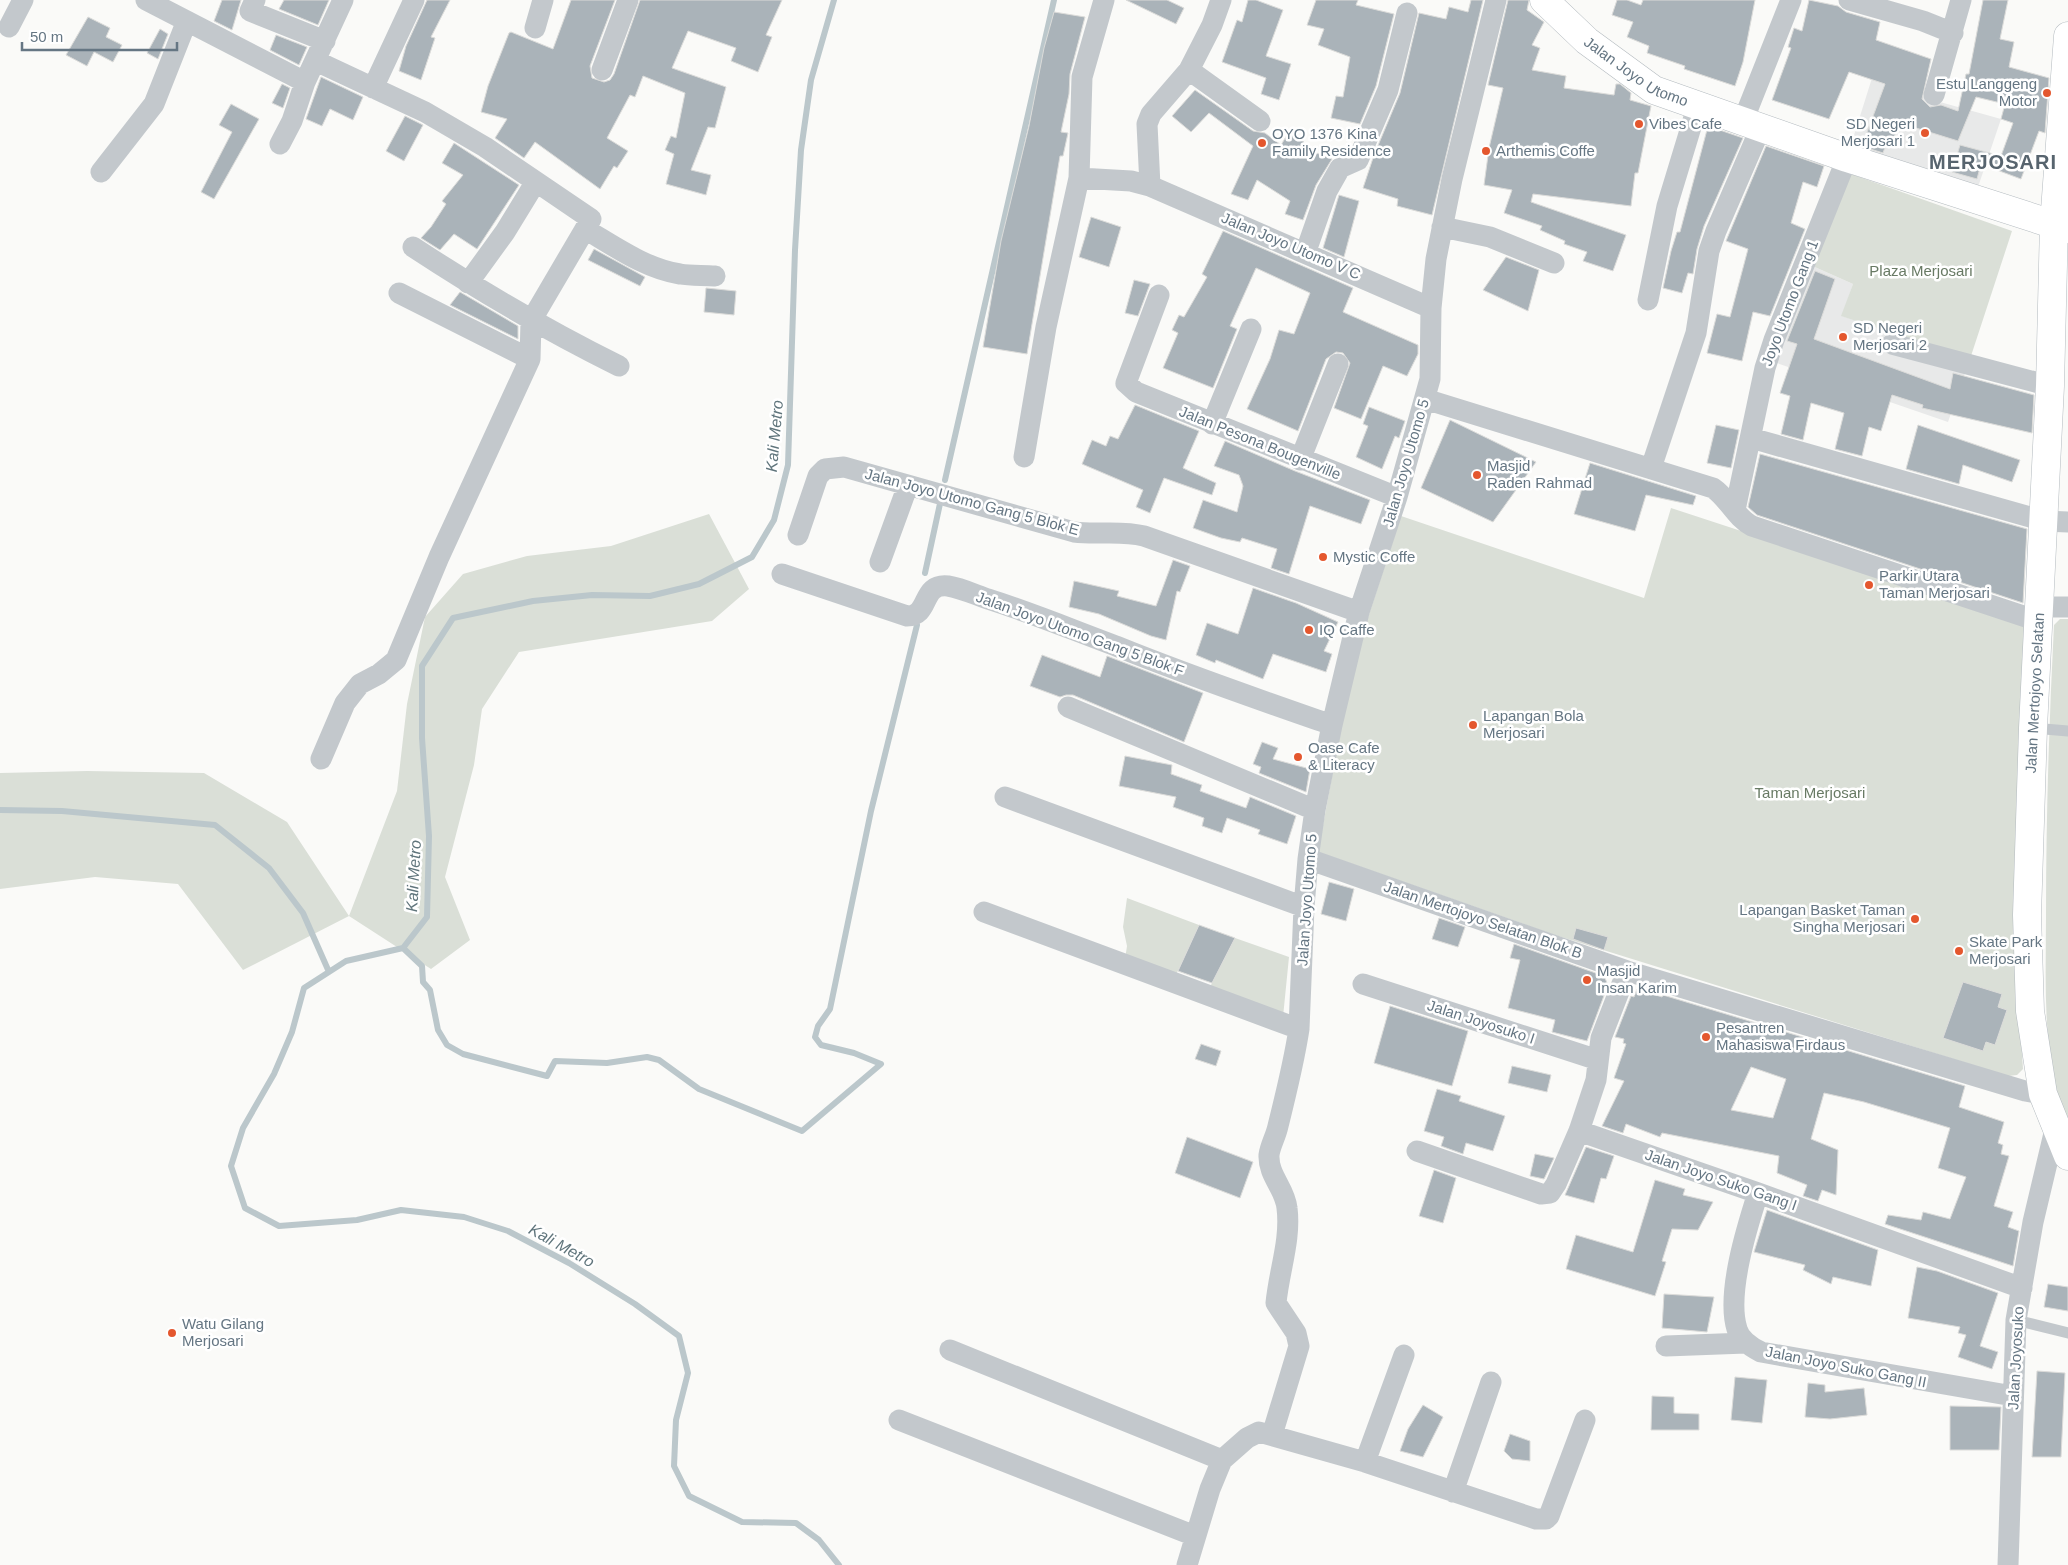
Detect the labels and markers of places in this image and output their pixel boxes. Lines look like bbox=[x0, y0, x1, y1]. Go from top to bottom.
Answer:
place label: Estu Langgeng Motor bbox=[1936, 75, 2037, 109]
marker: Estu Langgeng Motor bbox=[2041, 87, 2053, 99]
place label: Vibes Cafe bbox=[1649, 115, 1722, 132]
place label: SD Negeri Merjosari 1 bbox=[1841, 115, 1915, 149]
marker: Vibes Cafe bbox=[1633, 118, 1645, 130]
place label: OYO 1376 Kina Family Residence bbox=[1272, 125, 1391, 159]
marker: SD Negeri Merjosari 1 bbox=[1919, 127, 1931, 139]
marker: OYO 1376 Kina Family Residence bbox=[1256, 137, 1268, 149]
place label: Arthemis Coffe bbox=[1496, 142, 1595, 159]
marker: Arthemis Coffe bbox=[1480, 145, 1492, 157]
place label: SD Negeri Merjosari 2 bbox=[1853, 319, 1927, 353]
marker: SD Negeri Merjosari 2 bbox=[1837, 331, 1849, 343]
place label: Masjid Raden Rahmad bbox=[1487, 457, 1592, 491]
marker: Masjid Raden Rahmad bbox=[1471, 469, 1483, 481]
place label: Mystic Coffe bbox=[1333, 548, 1415, 565]
marker: Mystic Coffe bbox=[1317, 551, 1329, 563]
place label: Parkir Utara Taman Merjosari bbox=[1879, 567, 1990, 601]
marker: Parkir Utara Taman Merjosari bbox=[1863, 579, 1875, 591]
place label: IQ Caffe bbox=[1319, 621, 1375, 638]
marker: IQ Caffe bbox=[1303, 624, 1315, 636]
place label: Lapangan Bola Merjosari bbox=[1483, 707, 1585, 741]
marker: Lapangan Bola Merjosari bbox=[1467, 719, 1479, 731]
place label: Oase Cafe & Literacy bbox=[1308, 739, 1380, 773]
marker: Oase Cafe & Literacy bbox=[1292, 751, 1304, 763]
place label: Lapangan Basket Taman Singha Merjosari bbox=[1739, 901, 1905, 935]
marker: Lapangan Basket Taman Singha Merjosari bbox=[1909, 913, 1921, 925]
place label: Skate Park Merjosari bbox=[1969, 933, 2043, 967]
marker: Skate Park Merjosari bbox=[1953, 945, 1965, 957]
place label: Masjid Insan Karim bbox=[1597, 962, 1677, 996]
marker: Masjid Insan Karim bbox=[1581, 974, 1593, 986]
place label: Pesantren Mahasiswa Firdaus bbox=[1716, 1019, 1845, 1053]
marker: Pesantren Mahasiswa Firdaus bbox=[1700, 1031, 1712, 1043]
place label: Watu Gilang Merjosari bbox=[182, 1315, 264, 1349]
marker: Watu Gilang Merjosari bbox=[166, 1327, 178, 1339]

